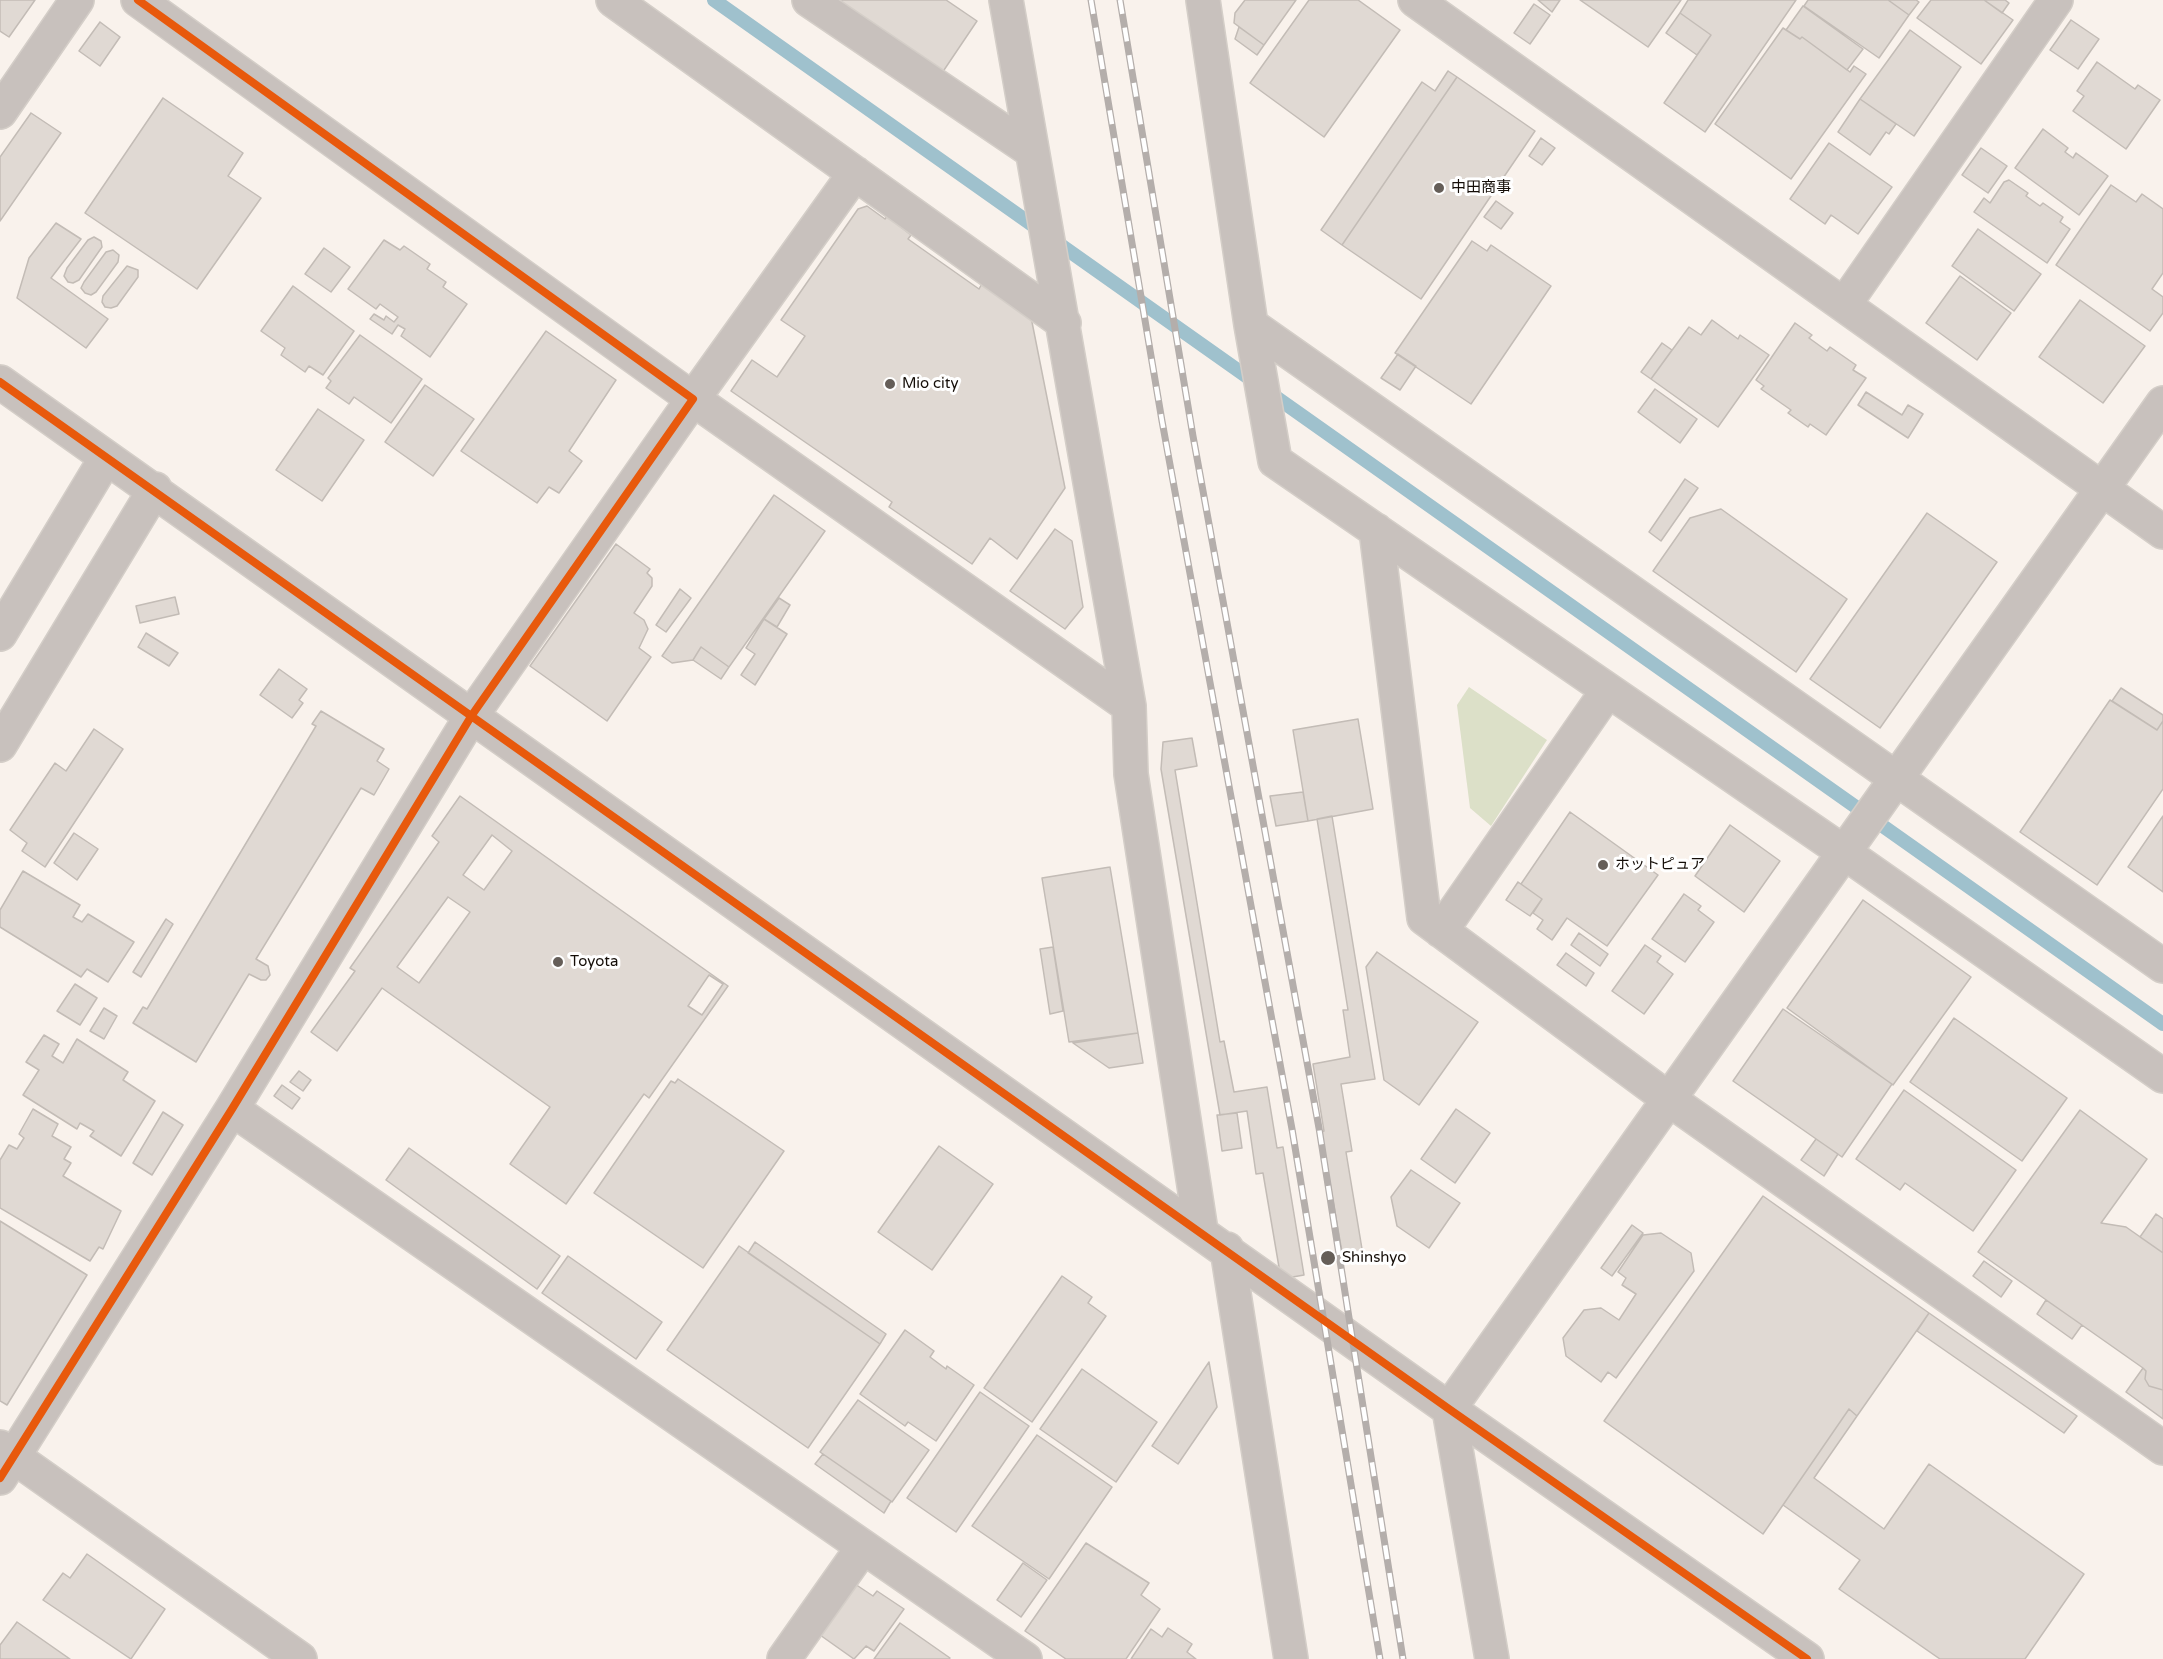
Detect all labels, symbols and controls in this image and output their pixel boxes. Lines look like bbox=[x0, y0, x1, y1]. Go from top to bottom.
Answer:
place label: 中田商事 bbox=[1451, 179, 1511, 197]
marker: 中田商事 bbox=[1432, 181, 1446, 195]
place label: Mio city bbox=[902, 375, 959, 393]
marker: Mio city bbox=[883, 377, 897, 391]
place label: ホットピュア bbox=[1615, 856, 1705, 874]
marker: ホットピュア bbox=[1596, 858, 1610, 872]
place label: Toyota bbox=[570, 953, 618, 971]
marker: Toyota bbox=[551, 955, 565, 969]
marker: Shinshyo bbox=[1319, 1249, 1337, 1267]
place label: Shinshyo bbox=[1342, 1249, 1406, 1267]

